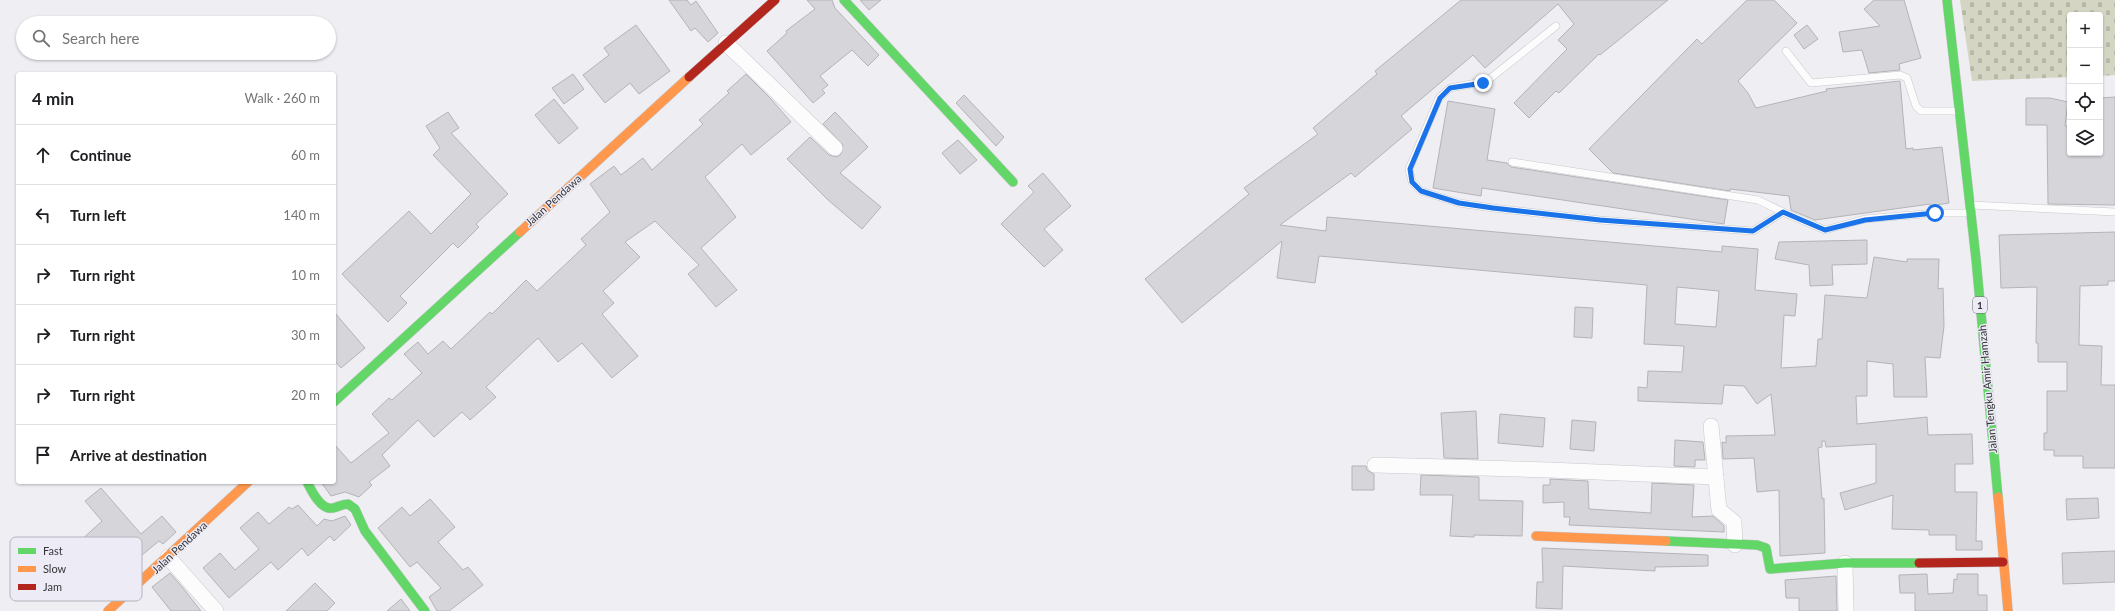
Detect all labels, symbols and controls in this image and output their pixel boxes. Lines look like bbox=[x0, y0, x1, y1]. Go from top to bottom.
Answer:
map controls bbox=[2067, 12, 2103, 156]
button: + bbox=[2067, 12, 2103, 48]
search box bbox=[16, 16, 336, 60]
icon: search bbox=[30, 27, 52, 49]
text: Search here bbox=[62, 29, 139, 47]
button: − bbox=[2067, 48, 2103, 84]
route end bbox=[1474, 74, 1492, 92]
button: locate bbox=[2067, 84, 2103, 120]
text: 4 min bbox=[32, 88, 74, 109]
text: Walk · 260 m bbox=[244, 90, 320, 106]
button: layers bbox=[2067, 120, 2103, 156]
icon: ahead bbox=[32, 144, 54, 166]
text: Continue bbox=[70, 146, 131, 164]
text: 60 m bbox=[291, 147, 320, 163]
street label: Jalan Pendawa bbox=[522, 171, 584, 229]
icon: left bbox=[32, 204, 54, 226]
route start bbox=[1926, 204, 1944, 222]
text: Turn left bbox=[70, 206, 126, 224]
text: 140 m bbox=[283, 207, 320, 223]
icon: right bbox=[32, 264, 54, 286]
text: Turn right bbox=[70, 266, 135, 284]
text: 10 m bbox=[291, 267, 320, 283]
road number: 1 bbox=[1973, 297, 1987, 313]
icon: right bbox=[32, 324, 54, 346]
street label: Jalan Tengku Amir Hamzah bbox=[1975, 324, 1999, 454]
text: Turn right bbox=[70, 326, 135, 344]
text: 30 m bbox=[291, 327, 320, 343]
icon: right bbox=[32, 384, 54, 406]
text: Turn right bbox=[70, 386, 135, 404]
text: 20 m bbox=[291, 387, 320, 403]
icon: arrive bbox=[32, 444, 54, 466]
text: Arrive at destination bbox=[70, 446, 207, 464]
street label: Jalan Pendawa bbox=[149, 518, 209, 576]
legend bbox=[10, 537, 142, 601]
text: Fast bbox=[43, 544, 63, 557]
text: Slow bbox=[43, 562, 67, 575]
text: Jam bbox=[43, 580, 62, 593]

